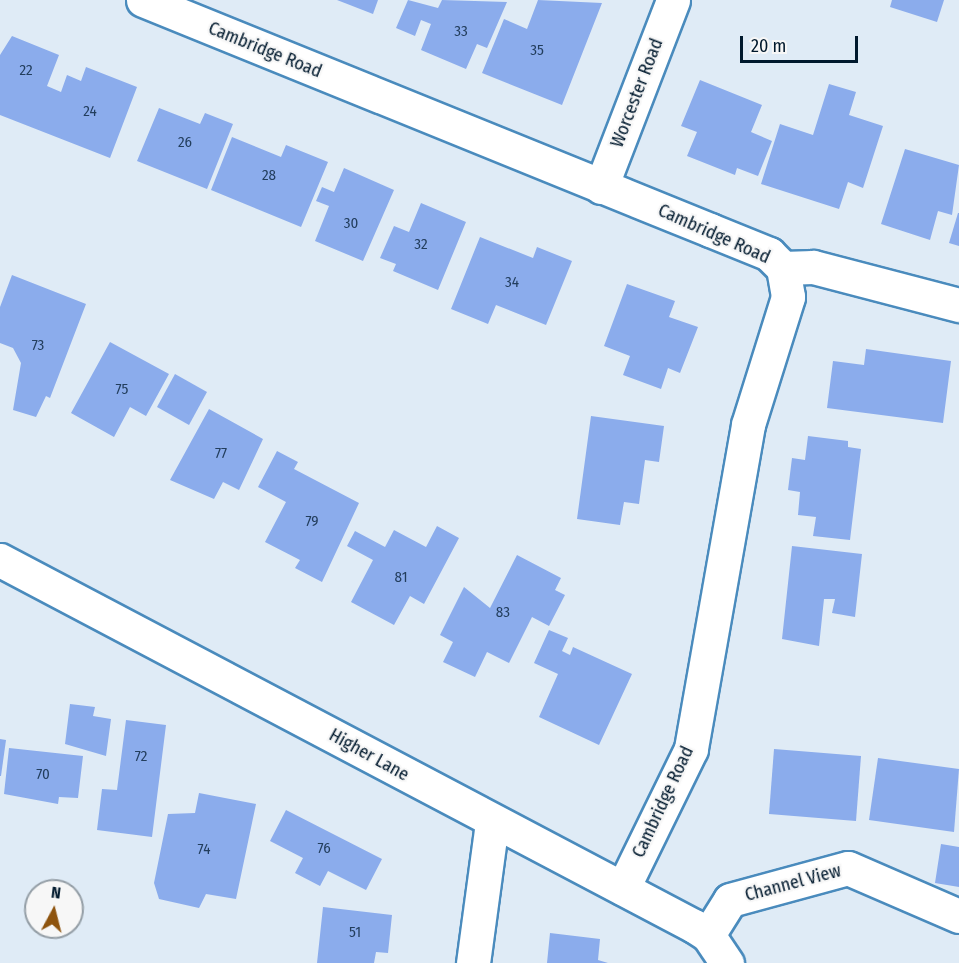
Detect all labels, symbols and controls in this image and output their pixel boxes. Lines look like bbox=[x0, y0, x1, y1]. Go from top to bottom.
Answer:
street label: Cambridge Road bbox=[205, 17, 325, 83]
house number: 33 bbox=[454, 23, 468, 41]
scale bar bbox=[743, 24, 862, 62]
text: 20 m bbox=[751, 35, 786, 57]
street label: Worcester Road bbox=[606, 36, 668, 150]
house number: 35 bbox=[530, 42, 544, 60]
house number: 22 bbox=[19, 62, 33, 80]
house number: 24 bbox=[83, 103, 97, 121]
house number: 26 bbox=[178, 134, 192, 152]
house number: 28 bbox=[262, 167, 276, 185]
street label: Cambridge Road bbox=[655, 200, 773, 268]
house number: 30 bbox=[344, 215, 358, 233]
house number: 32 bbox=[414, 236, 428, 254]
house number: 34 bbox=[505, 274, 519, 292]
house number: 73 bbox=[32, 337, 44, 355]
house number: 75 bbox=[116, 381, 128, 399]
house number: 77 bbox=[215, 445, 227, 463]
house number: 79 bbox=[305, 513, 319, 531]
house number: 81 bbox=[395, 569, 407, 587]
house number: 83 bbox=[496, 604, 510, 622]
street label: Higher Lane bbox=[325, 724, 413, 786]
street label: Cambridge Road bbox=[628, 743, 698, 861]
house number: 72 bbox=[135, 748, 147, 766]
house number: 70 bbox=[36, 766, 50, 784]
house number: 76 bbox=[317, 840, 331, 858]
house number: 74 bbox=[198, 841, 210, 859]
street label: Channel View bbox=[743, 860, 843, 906]
north arrow bbox=[24, 879, 84, 939]
text: N bbox=[50, 883, 62, 903]
house number: 51 bbox=[349, 924, 361, 942]

